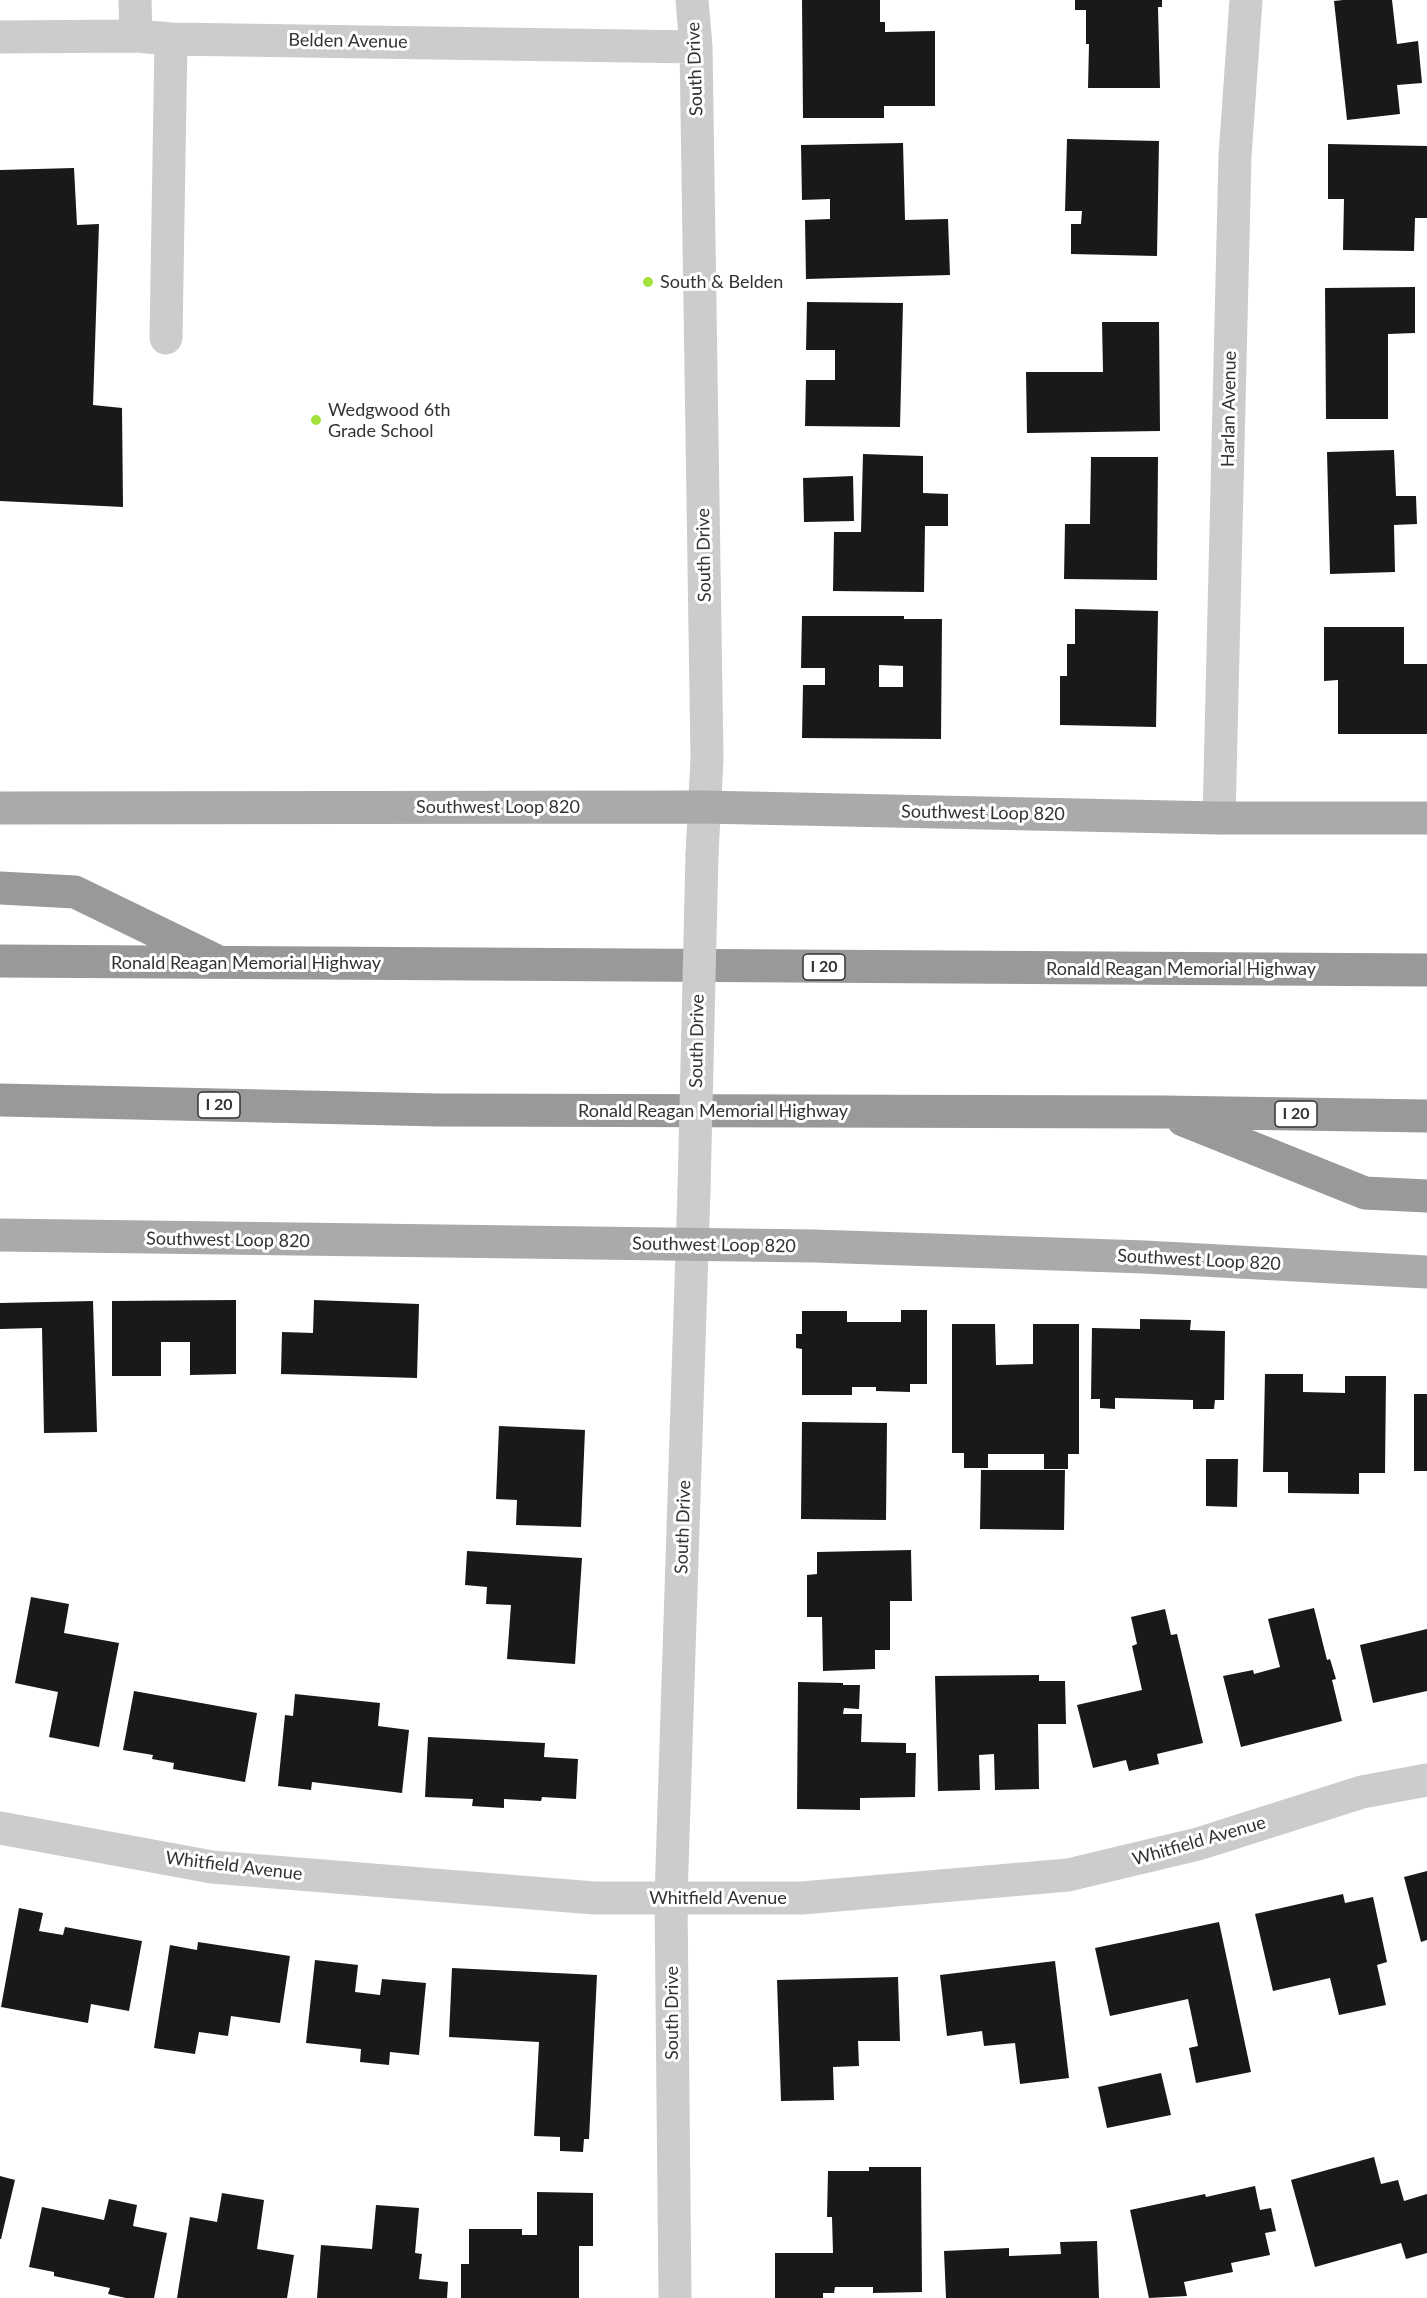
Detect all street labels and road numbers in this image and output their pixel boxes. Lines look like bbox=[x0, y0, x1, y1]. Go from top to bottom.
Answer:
street label: South Drive bbox=[683, 22, 707, 116]
street label: Belden Avenue bbox=[288, 29, 408, 53]
street label: Harlan Avenue bbox=[1217, 351, 1241, 467]
street label: South Drive bbox=[692, 508, 716, 602]
street label: Southwest Loop 820 bbox=[416, 796, 580, 818]
street label: Southwest Loop 820 bbox=[901, 801, 1065, 825]
street label: Ronald Reagan Memorial Highway bbox=[111, 952, 381, 974]
road number: I 20 bbox=[803, 954, 845, 980]
street label: Ronald Reagan Memorial Highway bbox=[1046, 958, 1316, 980]
street label: South Drive bbox=[685, 994, 709, 1088]
road number: I 20 bbox=[198, 1092, 240, 1118]
street label: Ronald Reagan Memorial Highway bbox=[578, 1100, 848, 1122]
road number: I 20 bbox=[1275, 1101, 1317, 1127]
street label: Southwest Loop 820 bbox=[146, 1228, 310, 1252]
street label: Southwest Loop 820 bbox=[632, 1233, 796, 1257]
street label: Southwest Loop 820 bbox=[1117, 1245, 1281, 1275]
street label: South Drive bbox=[671, 1480, 695, 1574]
street label: Whitfield Avenue bbox=[1130, 1812, 1268, 1870]
street label: Whitfield Avenue bbox=[164, 1847, 304, 1885]
street label: Whitfield Avenue bbox=[649, 1887, 787, 1909]
street label: South Drive bbox=[661, 1966, 683, 2060]

